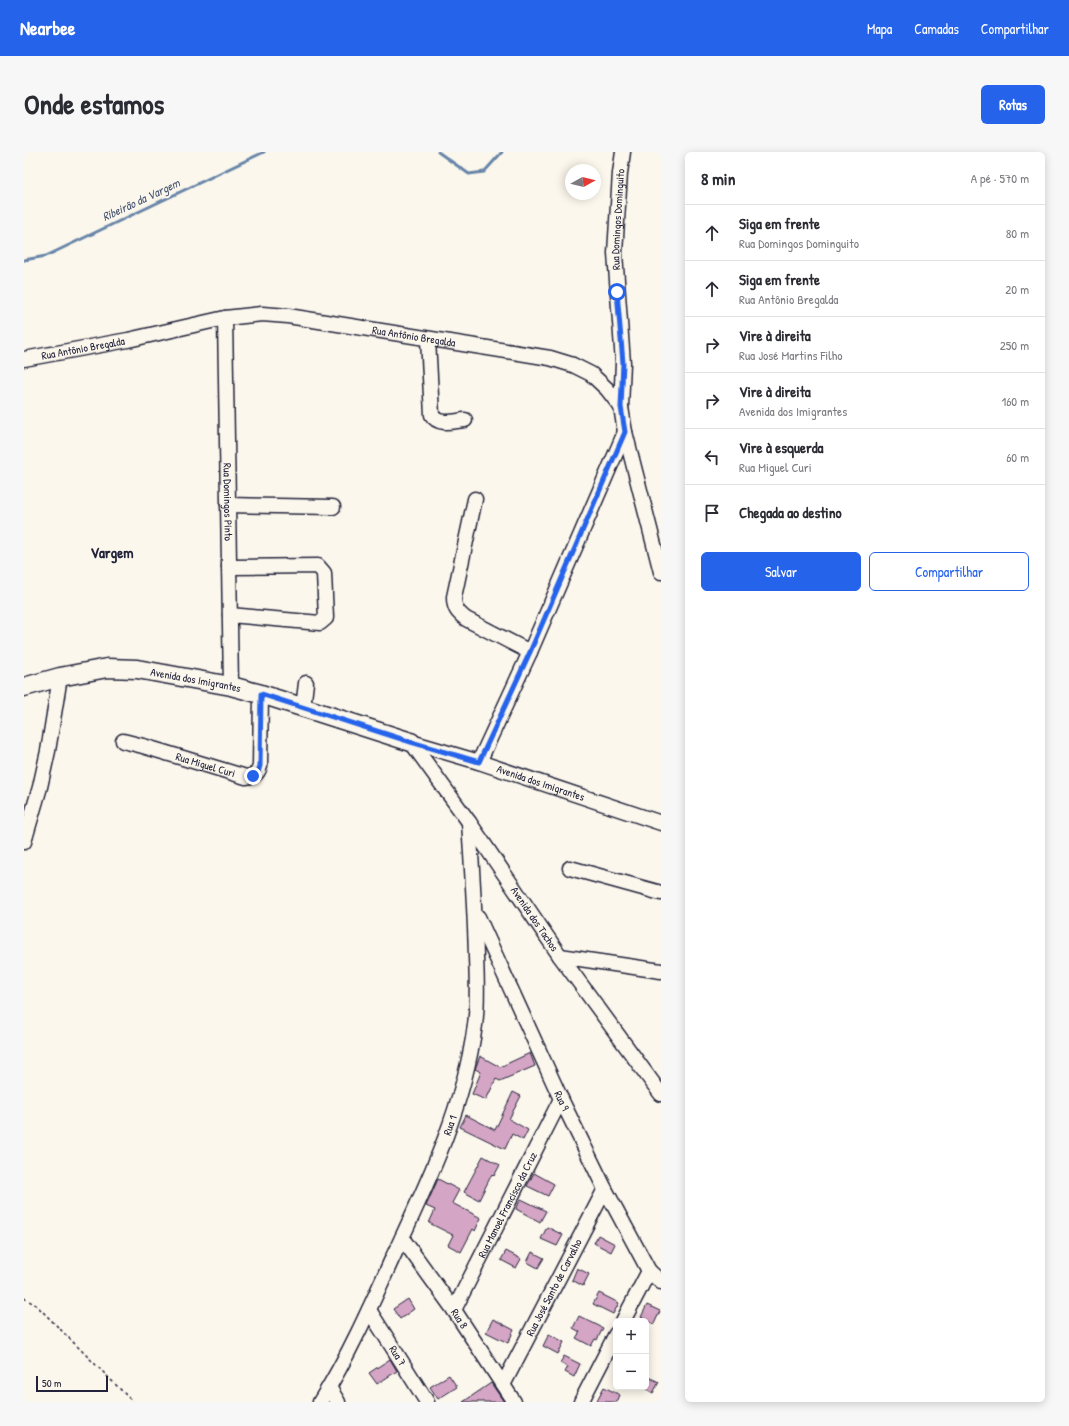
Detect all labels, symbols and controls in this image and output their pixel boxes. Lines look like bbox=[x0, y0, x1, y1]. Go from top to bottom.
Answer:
text: Nearbee bbox=[20, 15, 75, 41]
text: Mapa bbox=[867, 19, 892, 38]
text: Camadas bbox=[914, 19, 959, 38]
text: Compartilhar bbox=[981, 19, 1049, 38]
text: Onde estamos bbox=[24, 85, 164, 123]
button: Rotas bbox=[981, 85, 1045, 124]
north arrow bbox=[565, 164, 601, 200]
street label: Rua Domingos Dominguito bbox=[608, 167, 628, 271]
text: 8 min bbox=[701, 167, 735, 190]
text: A pé · 570 m bbox=[971, 169, 1029, 187]
water label: Ribeirão da Vargem bbox=[99, 174, 183, 225]
text: Siga em frente bbox=[739, 213, 820, 234]
icon: ahead bbox=[701, 222, 723, 244]
text: 80 m bbox=[1006, 224, 1029, 242]
text: Rua Domingos Dominguito bbox=[739, 234, 859, 252]
text: Siga em frente bbox=[739, 269, 820, 290]
icon: ahead bbox=[701, 278, 723, 300]
text: 20 m bbox=[1005, 280, 1029, 298]
route start bbox=[608, 283, 626, 301]
text: Rua Antônio Bregalda bbox=[739, 290, 838, 308]
street label: Rua Antônio Bregalda bbox=[371, 323, 457, 350]
text: Vire à direita bbox=[739, 325, 811, 346]
street label: Rua Antônio Bregalda bbox=[40, 334, 126, 363]
icon: right bbox=[701, 334, 723, 356]
text: 250 m bbox=[1000, 336, 1029, 354]
text: Rua José Martins Filho bbox=[739, 346, 842, 364]
text: Vire à direita bbox=[739, 381, 811, 402]
icon: right bbox=[701, 390, 723, 412]
text: 160 m bbox=[1001, 392, 1029, 410]
text: Avenida dos Imigrantes bbox=[739, 402, 847, 420]
text: Vire à esquerda bbox=[739, 437, 823, 458]
icon: left bbox=[701, 446, 723, 468]
text: 60 m bbox=[1006, 448, 1029, 466]
text: Rua Miguel Curi bbox=[739, 458, 812, 476]
street label: Rua Domingos Pinto bbox=[220, 463, 236, 542]
icon: arrive bbox=[701, 502, 723, 524]
text: Chegada ao destino bbox=[739, 502, 842, 523]
district label: Vargem bbox=[91, 542, 133, 564]
button: Salvar bbox=[701, 552, 861, 591]
button: Compartilhar bbox=[869, 552, 1029, 591]
street label: Avenida dos Imigrantes bbox=[149, 665, 243, 695]
street label: Rua Miguel Curi bbox=[174, 749, 237, 780]
street label: Avenida dos Imigrantes bbox=[495, 761, 586, 804]
route end bbox=[244, 767, 262, 785]
street label: Avenida dos Tachos bbox=[508, 884, 562, 954]
street label: Rua 9 bbox=[551, 1089, 573, 1113]
street label: Rua 1 bbox=[440, 1113, 460, 1137]
street label: Rua Manoel Francisco da Cruz bbox=[475, 1149, 540, 1260]
street label: Rua José Santo de Carvalho bbox=[523, 1236, 585, 1338]
street label: Rua 8 bbox=[448, 1306, 471, 1331]
map controls bbox=[613, 1318, 649, 1390]
button: + bbox=[613, 1318, 649, 1354]
street label: Rua 7 bbox=[386, 1343, 410, 1369]
button: − bbox=[613, 1354, 649, 1390]
scale bar bbox=[36, 1374, 108, 1393]
text: 50 m bbox=[42, 1376, 62, 1390]

